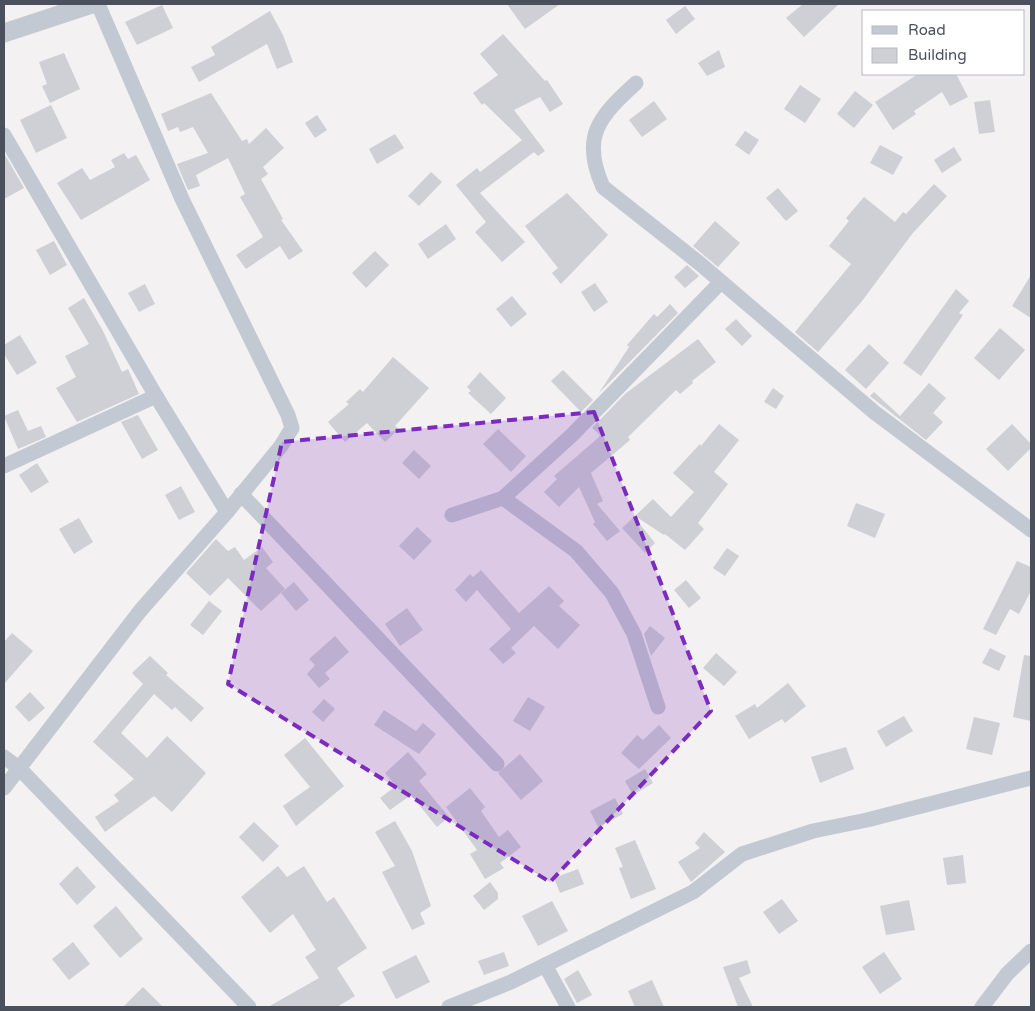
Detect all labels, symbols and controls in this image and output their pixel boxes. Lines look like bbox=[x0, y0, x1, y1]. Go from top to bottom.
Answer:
legend bbox=[862, 10, 1025, 75]
text: Road bbox=[908, 21, 946, 39]
text: Building bbox=[908, 46, 967, 64]

